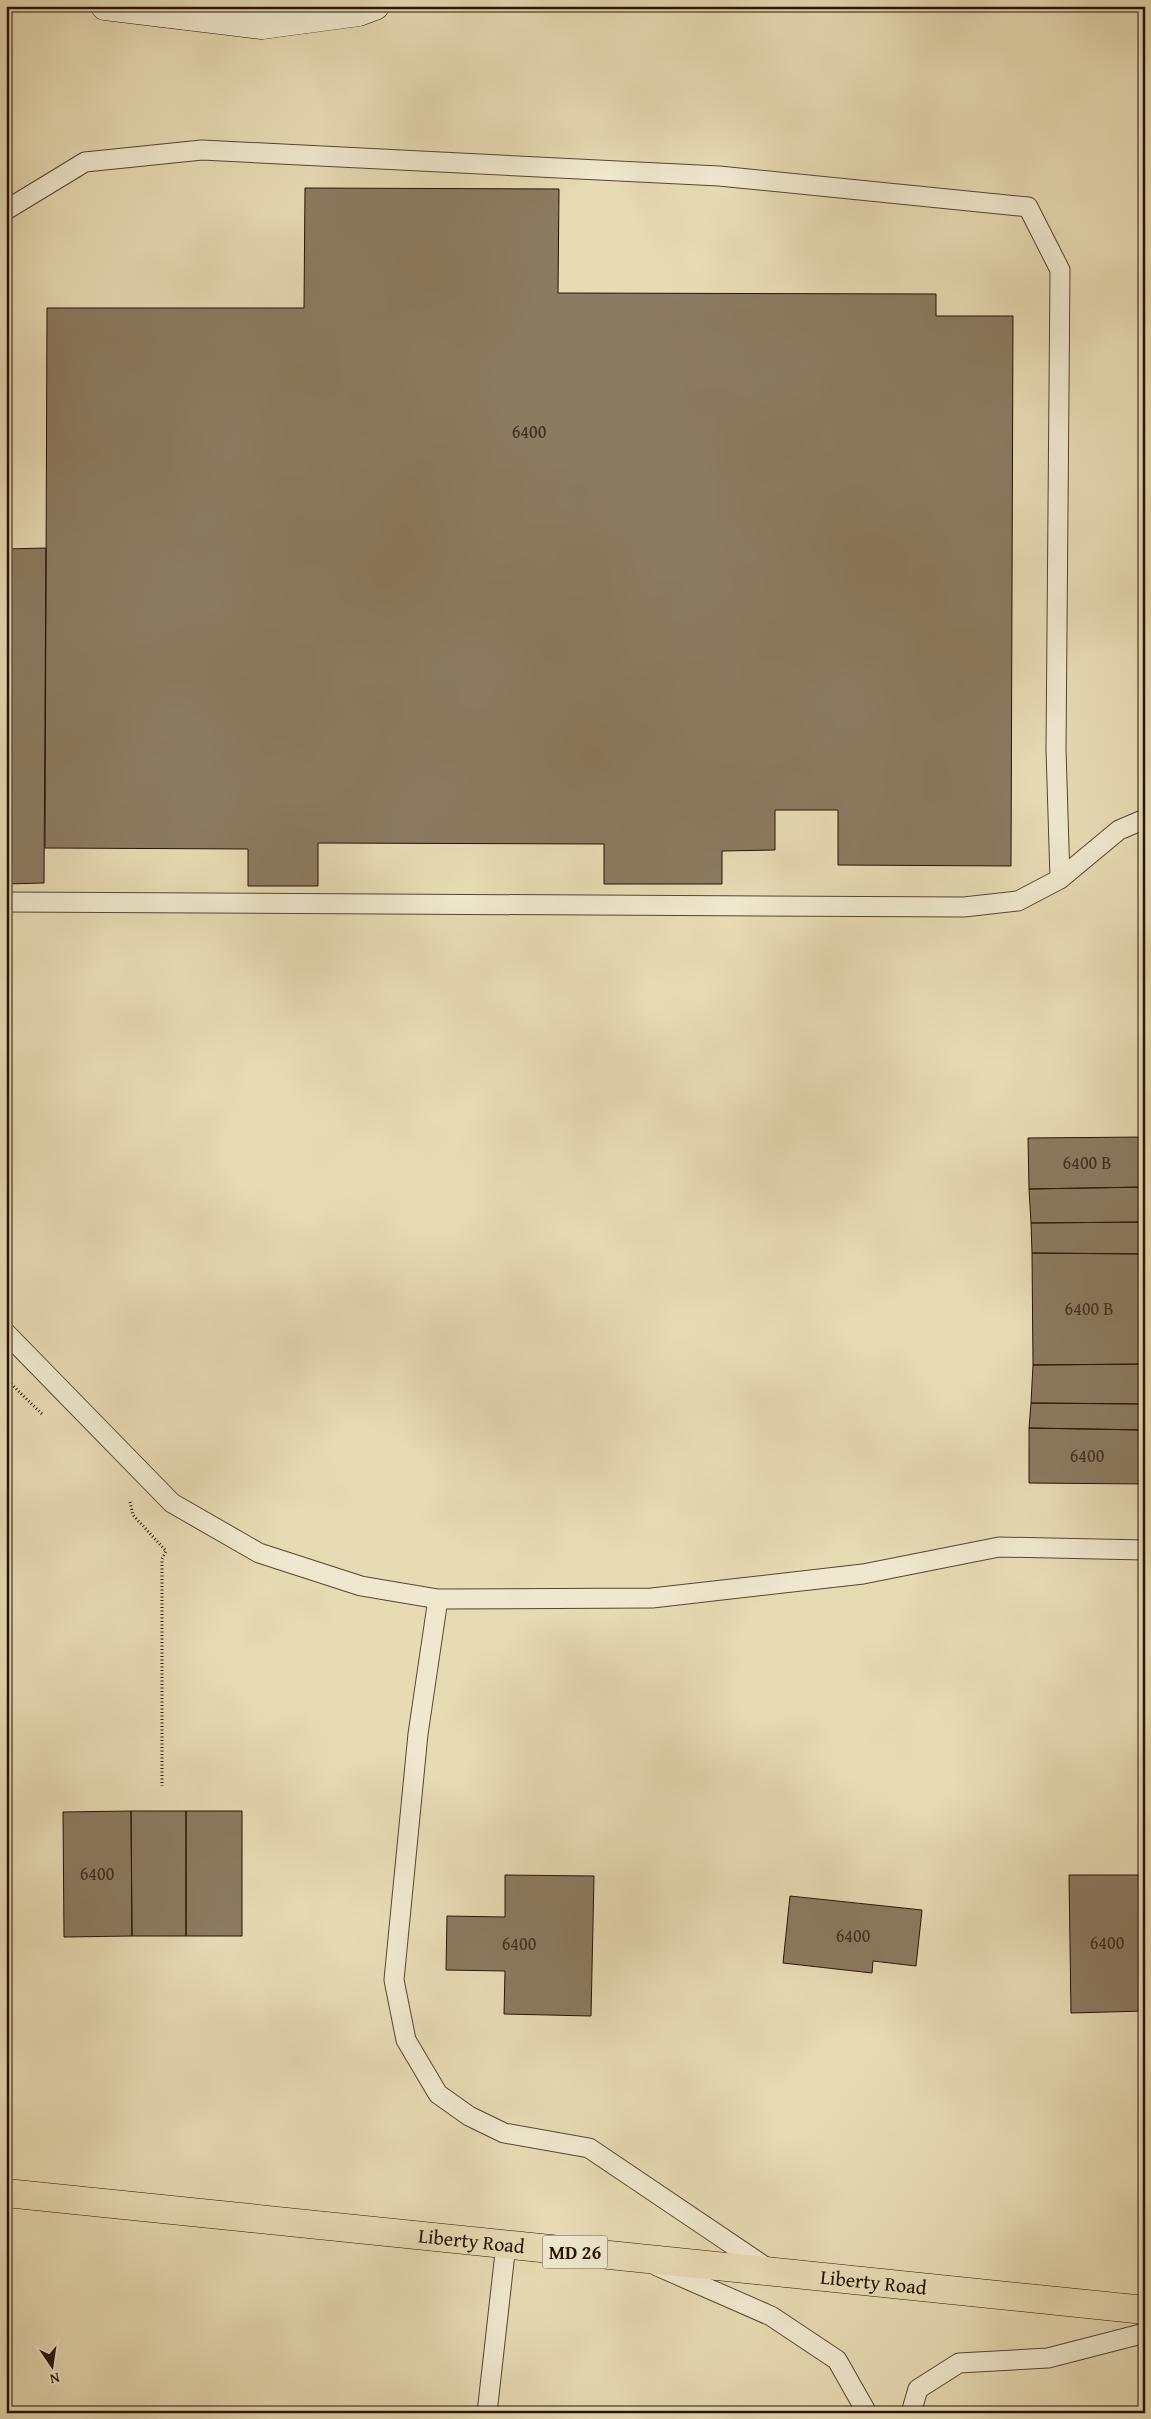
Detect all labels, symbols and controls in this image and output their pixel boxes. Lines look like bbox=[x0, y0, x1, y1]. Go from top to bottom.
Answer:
house number: 6400 bbox=[512, 418, 547, 445]
house number: 6400 B bbox=[1063, 1149, 1111, 1176]
house number: 6400 B bbox=[1065, 1295, 1113, 1322]
house number: 6400 bbox=[1070, 1442, 1105, 1469]
house number: 6400 bbox=[80, 1860, 115, 1887]
house number: 6400 bbox=[836, 1922, 871, 1949]
house number: 6400 bbox=[1090, 1929, 1125, 1956]
house number: 6400 bbox=[502, 1930, 537, 1957]
street label: Liberty Road bbox=[417, 2220, 526, 2260]
road number: MD 26 bbox=[542, 2236, 608, 2268]
street label: Liberty Road bbox=[819, 2262, 928, 2302]
north arrow bbox=[28, 2342, 78, 2392]
text: N bbox=[47, 2368, 62, 2390]

